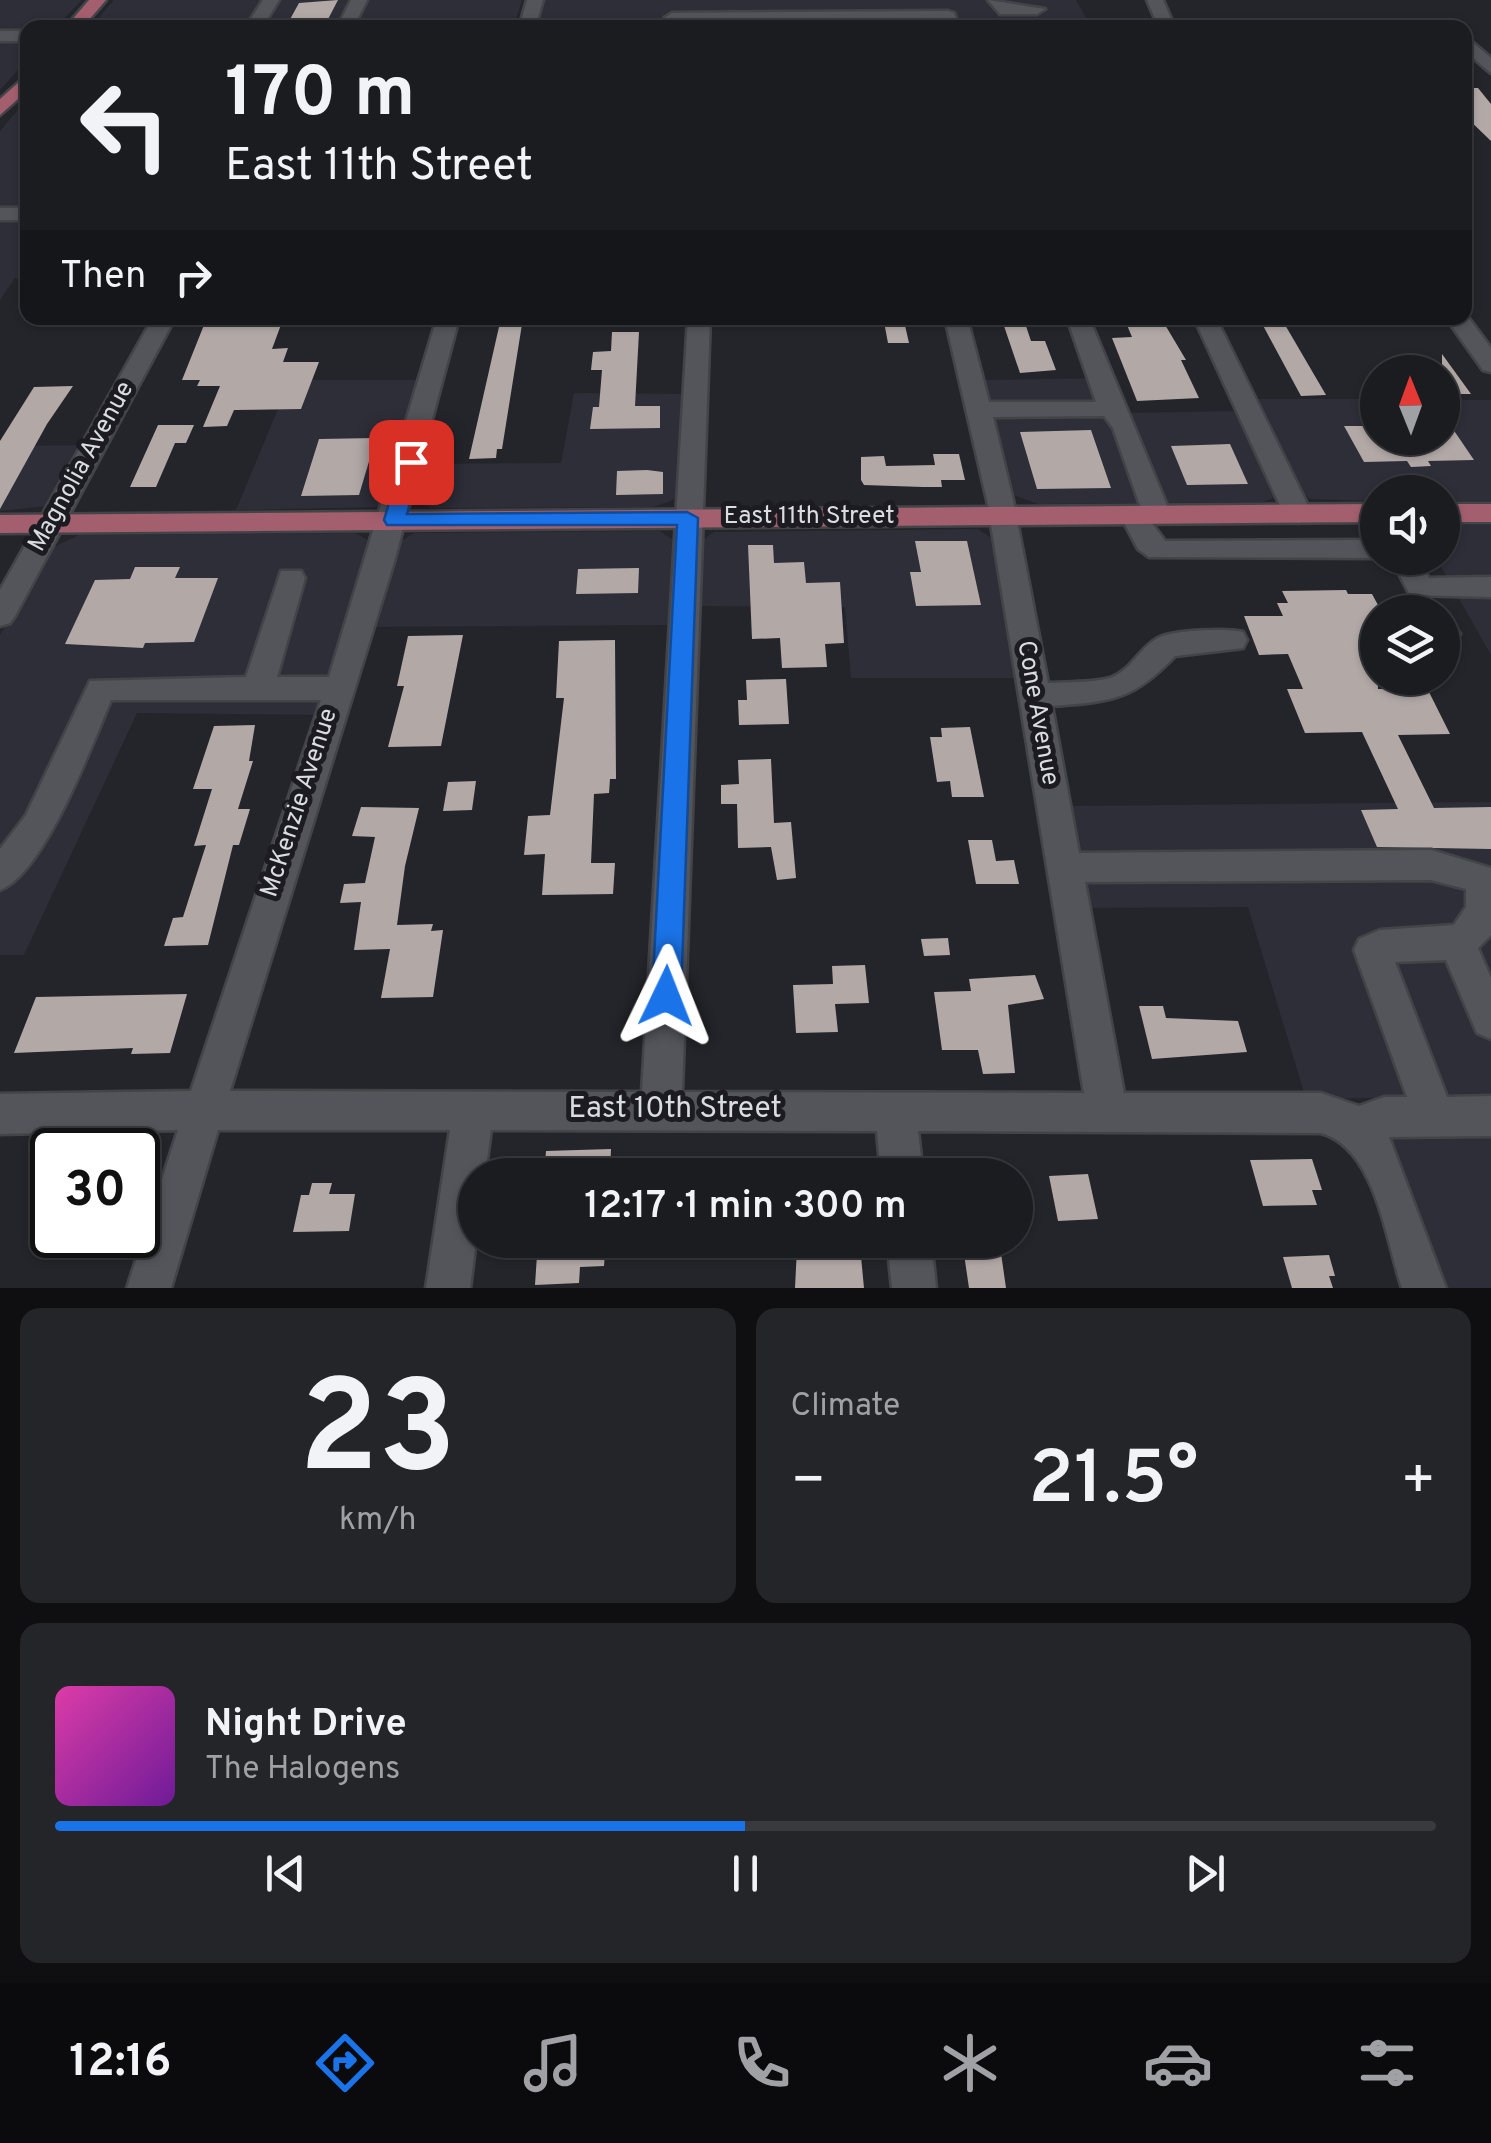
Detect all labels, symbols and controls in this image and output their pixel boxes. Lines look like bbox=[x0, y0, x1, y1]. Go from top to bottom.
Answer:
text: 170 m bbox=[225, 52, 415, 141]
icon: left bbox=[60, 60, 190, 190]
text: East 11th Street bbox=[225, 139, 533, 196]
icon: right bbox=[166, 250, 221, 305]
text: Then bbox=[60, 253, 146, 302]
north arrow bbox=[1360, 355, 1460, 455]
map controls bbox=[1360, 355, 1460, 695]
street label: Magnolia Avenue bbox=[22, 376, 142, 558]
pin bbox=[369, 420, 454, 505]
icon: arrive bbox=[384, 435, 439, 490]
button: sound bbox=[1360, 475, 1460, 575]
street label: East 11th Street bbox=[723, 501, 895, 533]
button: layers bbox=[1360, 595, 1460, 695]
street label: Cone Avenue bbox=[1009, 638, 1065, 788]
street label: McKenzie Avenue bbox=[254, 704, 346, 902]
position arrow bbox=[614, 944, 718, 1048]
street label: East 10th Street bbox=[568, 1091, 782, 1128]
speed limit sign: 30 bbox=[30, 1128, 160, 1258]
text: 12:17 · 1 min · 300 m bbox=[584, 1183, 907, 1232]
text: 23 bbox=[299, 1353, 456, 1518]
text: Climate bbox=[791, 1387, 900, 1427]
text: 21.5° bbox=[1028, 1435, 1198, 1530]
text: − bbox=[791, 1448, 826, 1518]
text: + bbox=[1401, 1448, 1436, 1518]
text: km/h bbox=[339, 1501, 417, 1541]
text: Night Drive bbox=[205, 1701, 407, 1750]
text: The Halogens bbox=[205, 1750, 400, 1790]
icon: previous bbox=[258, 1846, 313, 1901]
icon: pause bbox=[718, 1846, 773, 1901]
icon: next bbox=[1178, 1846, 1233, 1901]
icon: directions bbox=[310, 2028, 380, 2098]
icon: music bbox=[518, 2028, 588, 2098]
icon: phone bbox=[727, 2028, 797, 2098]
icon: climate bbox=[935, 2028, 1005, 2098]
icon: car bbox=[1143, 2028, 1213, 2098]
icon: filters bbox=[1352, 2028, 1422, 2098]
text: 12:16 bbox=[69, 2035, 171, 2092]

